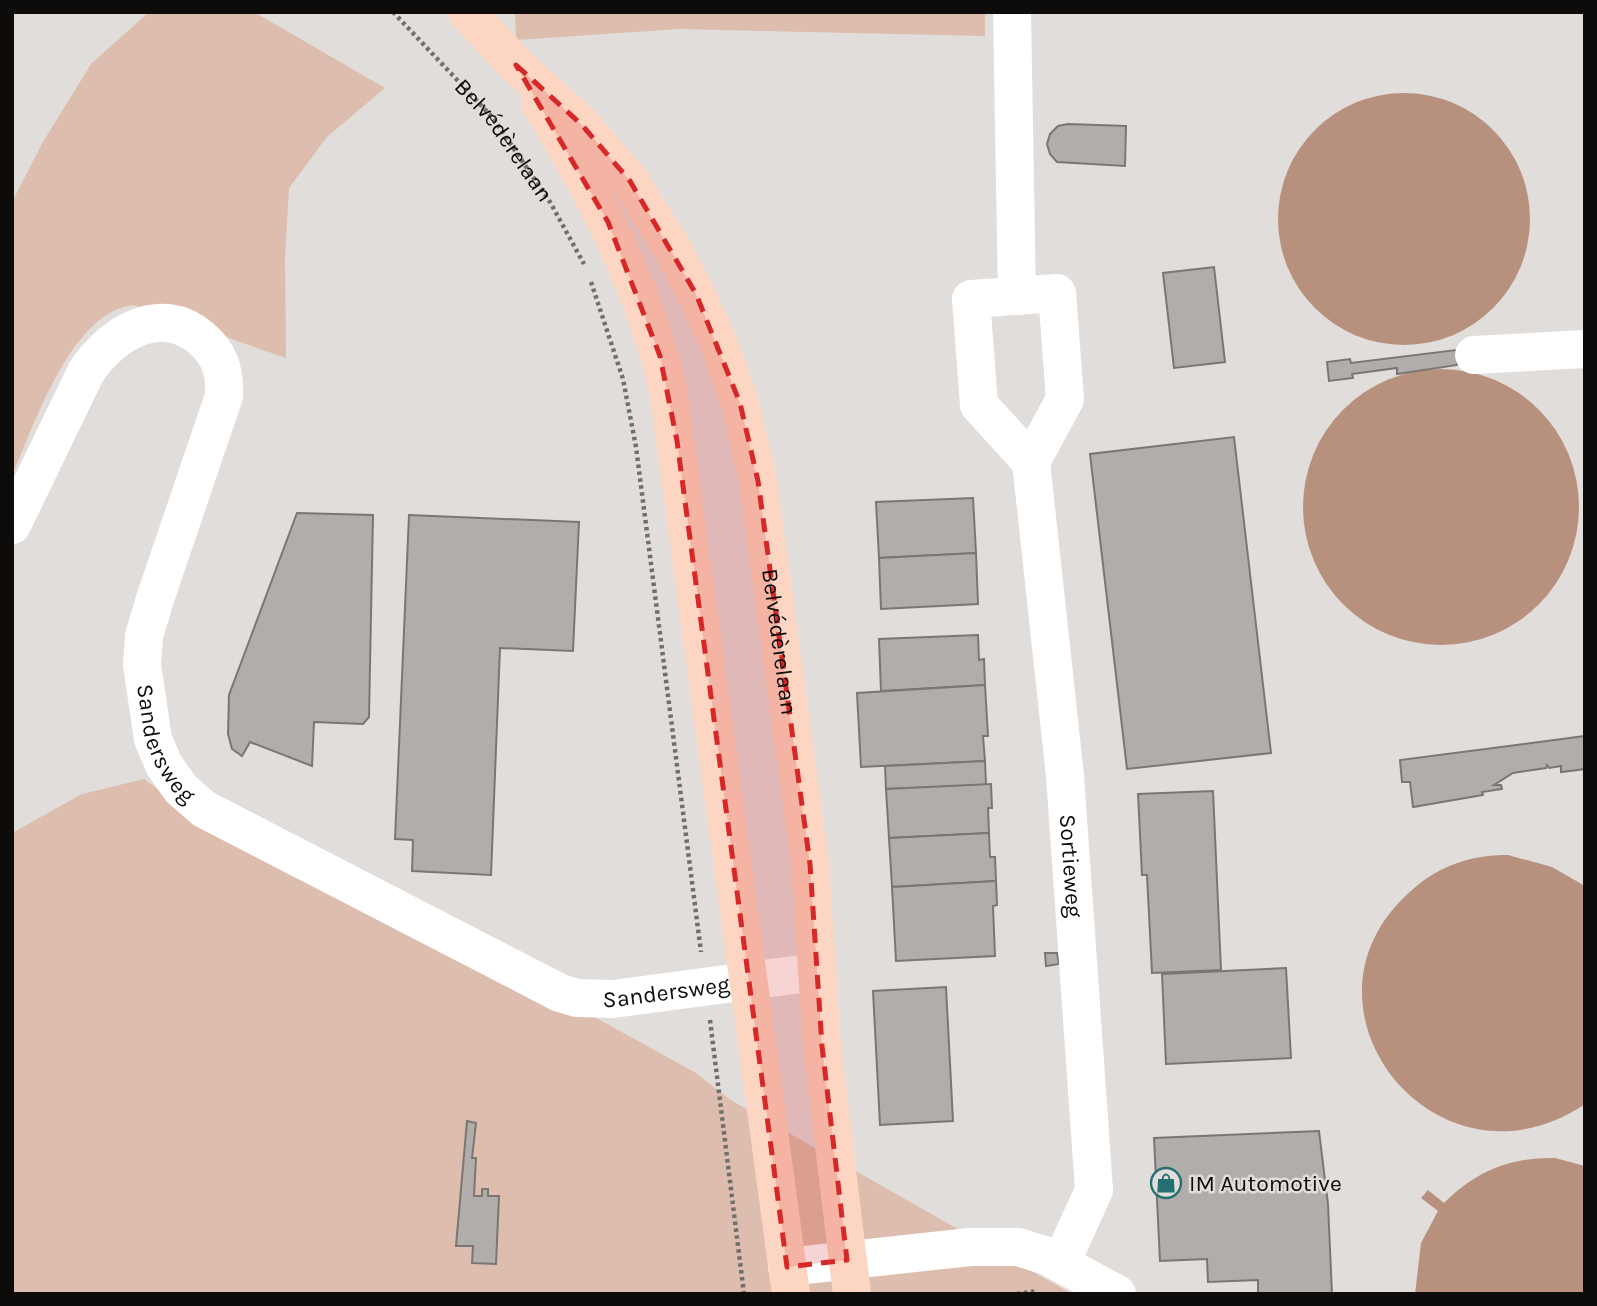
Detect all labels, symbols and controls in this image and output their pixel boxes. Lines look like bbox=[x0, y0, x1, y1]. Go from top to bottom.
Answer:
street label: Belvédèrelaan bbox=[449, 73, 559, 207]
street label: Belvédèrelaan bbox=[757, 567, 803, 716]
street label: Sandersweg bbox=[131, 682, 201, 809]
street label: Sortieweg bbox=[1054, 813, 1088, 919]
street label: Sandersweg bbox=[602, 970, 731, 1013]
shop icon: IM Automotive bbox=[1149, 1166, 1183, 1200]
place label: IM Automotive bbox=[1189, 1170, 1342, 1197]

